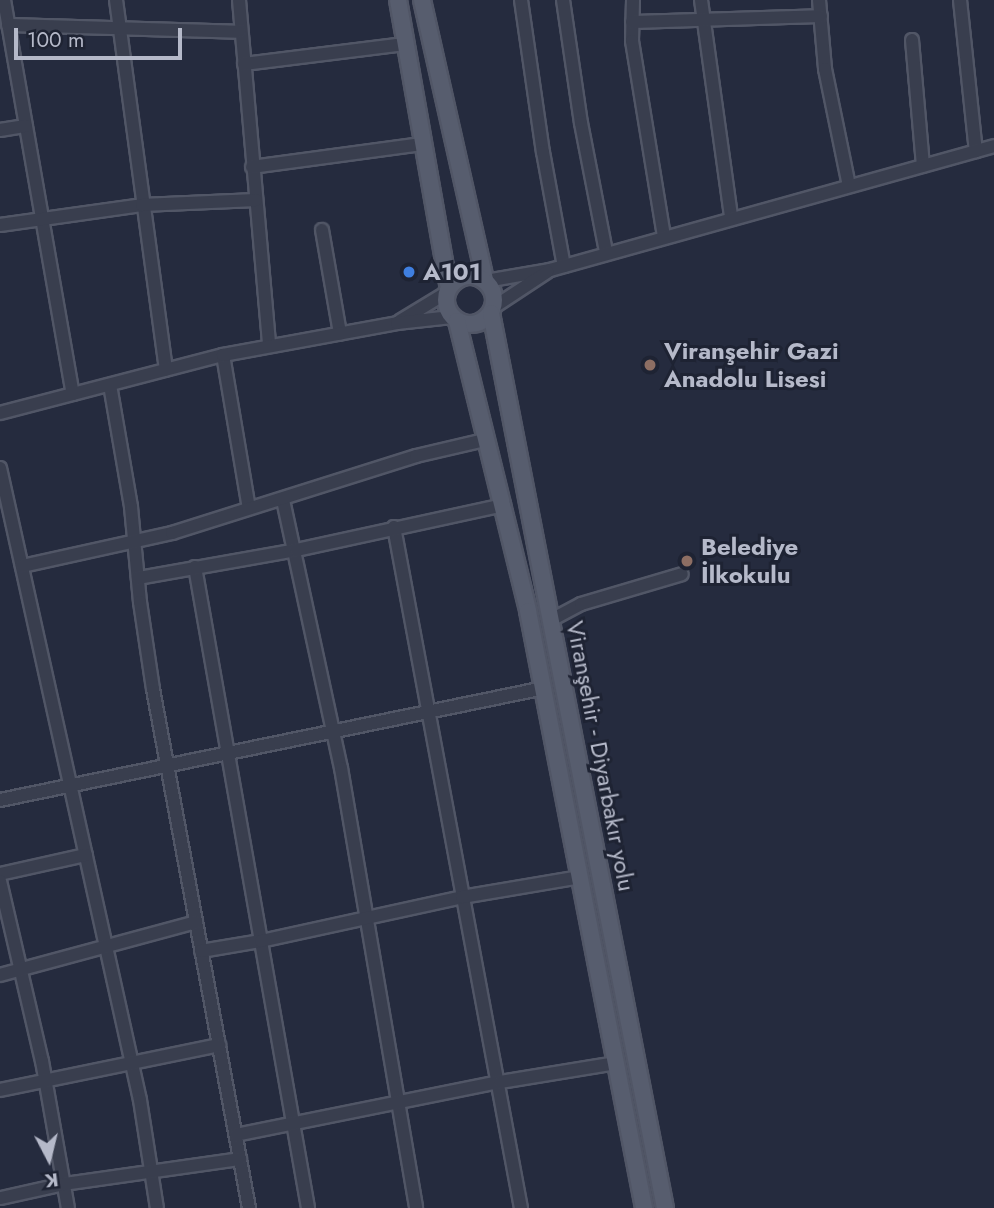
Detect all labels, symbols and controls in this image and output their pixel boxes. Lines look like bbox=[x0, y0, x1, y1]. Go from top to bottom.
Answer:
scale bar bbox=[18, 14, 186, 58]
text: 100 m bbox=[27, 25, 84, 55]
place label: A101 bbox=[423, 258, 481, 286]
marker: A101 bbox=[401, 264, 417, 280]
place label: Viranşehir Gazi Anadolu Lisesi bbox=[664, 337, 839, 393]
marker: Viranşehir Gazi Anadolu Lisesi bbox=[642, 357, 658, 373]
place label: Belediye İlkokulu bbox=[701, 533, 798, 589]
marker: Belediye İlkokulu bbox=[679, 553, 695, 569]
street label: Viranşehir - Diyarbakır yolu bbox=[561, 618, 641, 894]
north arrow bbox=[14, 1124, 84, 1194]
text: K bbox=[43, 1166, 60, 1195]

